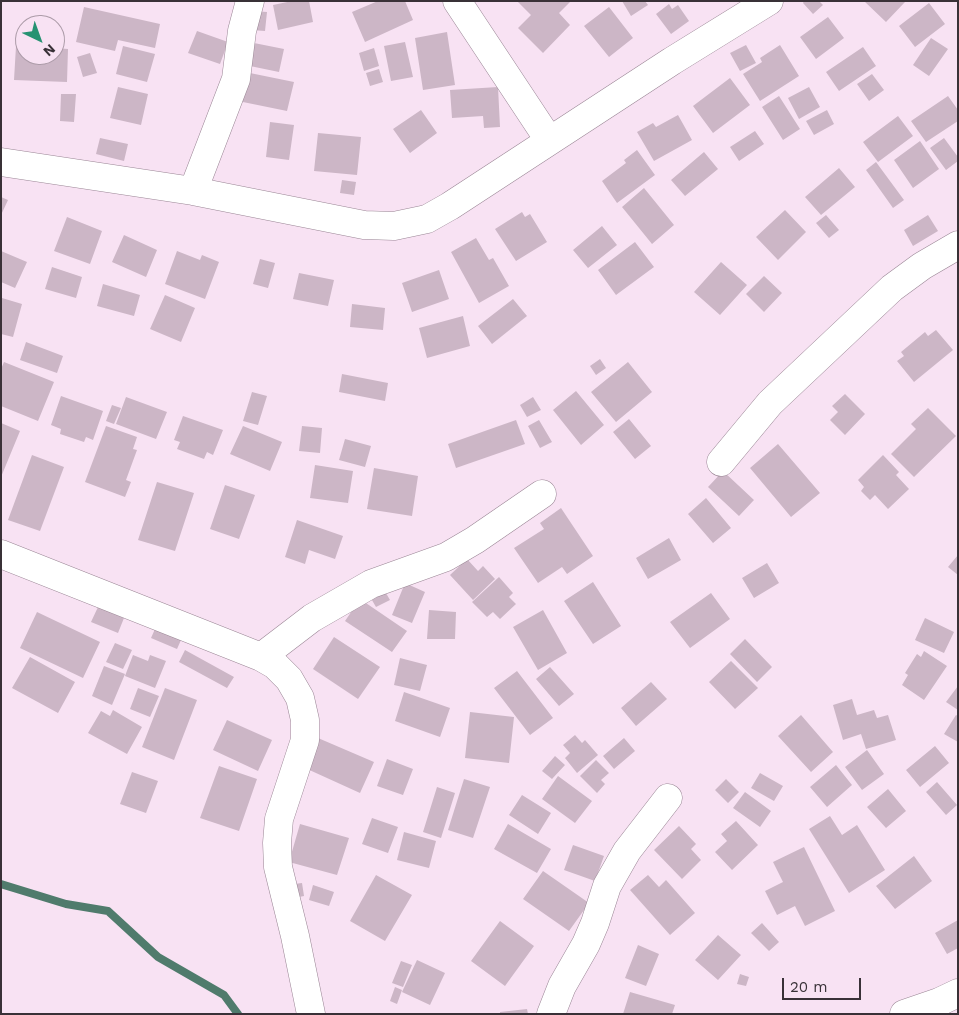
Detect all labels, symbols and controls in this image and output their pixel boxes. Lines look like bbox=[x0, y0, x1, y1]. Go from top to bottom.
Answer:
north arrow bbox=[15, 15, 65, 65]
text: N bbox=[40, 41, 59, 60]
scale bar bbox=[784, 968, 863, 1000]
text: 20 m bbox=[790, 978, 828, 996]

